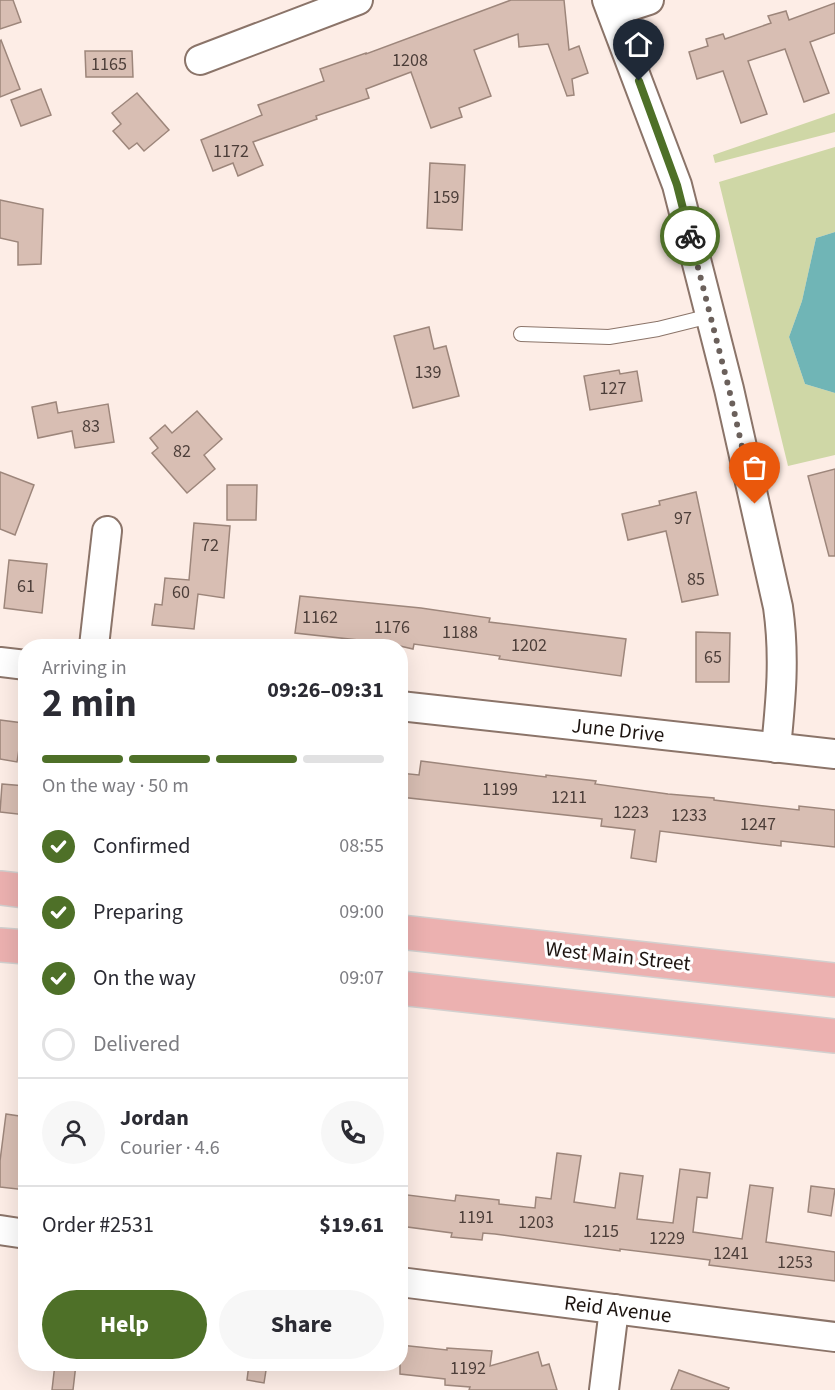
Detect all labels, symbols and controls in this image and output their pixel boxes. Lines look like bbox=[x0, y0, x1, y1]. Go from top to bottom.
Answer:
pin bbox=[613, 19, 664, 81]
icon: home bbox=[622, 28, 655, 61]
house number: 1208 bbox=[392, 48, 428, 73]
house number: 1165 bbox=[91, 52, 127, 77]
house number: 1172 bbox=[213, 139, 249, 164]
house number: 159 bbox=[433, 185, 459, 210]
courier bbox=[660, 206, 720, 266]
icon: bike bbox=[674, 220, 707, 253]
house number: 139 bbox=[415, 360, 441, 385]
house number: 127 bbox=[600, 376, 626, 401]
house number: 83 bbox=[82, 414, 100, 439]
house number: 82 bbox=[173, 439, 191, 464]
pin bbox=[729, 442, 780, 504]
icon: bag bbox=[738, 451, 771, 484]
house number: 97 bbox=[674, 506, 692, 531]
house number: 72 bbox=[201, 533, 219, 558]
house number: 85 bbox=[687, 567, 705, 592]
house number: 61 bbox=[17, 574, 35, 599]
house number: 60 bbox=[172, 580, 190, 605]
house number: 1162 bbox=[302, 605, 338, 630]
house number: 1176 bbox=[374, 615, 410, 640]
house number: 1188 bbox=[442, 620, 478, 645]
house number: 1202 bbox=[511, 633, 547, 658]
house number: 65 bbox=[704, 645, 722, 670]
text: Arriving in bbox=[42, 654, 127, 682]
text: 09:26–09:31 bbox=[267, 674, 384, 706]
text: 2 min bbox=[42, 676, 137, 732]
street label: June Drive bbox=[570, 710, 666, 750]
text: On the way · 50 m bbox=[42, 772, 189, 800]
house number: 1199 bbox=[482, 777, 518, 802]
house number: 1211 bbox=[551, 785, 587, 810]
house number: 1223 bbox=[613, 800, 649, 825]
house number: 1233 bbox=[671, 803, 707, 828]
house number: 1247 bbox=[740, 812, 776, 837]
icon: check bbox=[42, 830, 75, 863]
text: Confirmed bbox=[93, 830, 190, 862]
text: 08:55 bbox=[339, 832, 384, 860]
icon: check bbox=[42, 896, 75, 929]
text: Preparing bbox=[93, 896, 183, 928]
text: 09:00 bbox=[339, 898, 384, 926]
street label: West Main Street bbox=[544, 933, 692, 979]
icon: check bbox=[42, 962, 75, 995]
text: On the way bbox=[93, 962, 196, 994]
text: 09:07 bbox=[339, 964, 384, 992]
text: Delivered bbox=[93, 1028, 180, 1060]
button: person bbox=[42, 1101, 105, 1164]
button: phone bbox=[321, 1101, 384, 1164]
text: Jordan bbox=[120, 1102, 189, 1134]
text: Courier · 4.6 bbox=[120, 1134, 220, 1162]
house number: 1191 bbox=[458, 1205, 494, 1230]
text: Order #2531 bbox=[42, 1209, 154, 1241]
text: $19.61 bbox=[319, 1209, 384, 1241]
house number: 1203 bbox=[518, 1210, 554, 1235]
house number: 1215 bbox=[583, 1219, 619, 1244]
house number: 1229 bbox=[649, 1226, 685, 1251]
house number: 1241 bbox=[713, 1241, 749, 1266]
house number: 1253 bbox=[777, 1250, 813, 1275]
street label: Reid Avenue bbox=[563, 1288, 673, 1330]
button: Help bbox=[42, 1290, 207, 1359]
button: Share bbox=[219, 1290, 384, 1359]
house number: 1192 bbox=[450, 1356, 486, 1381]

